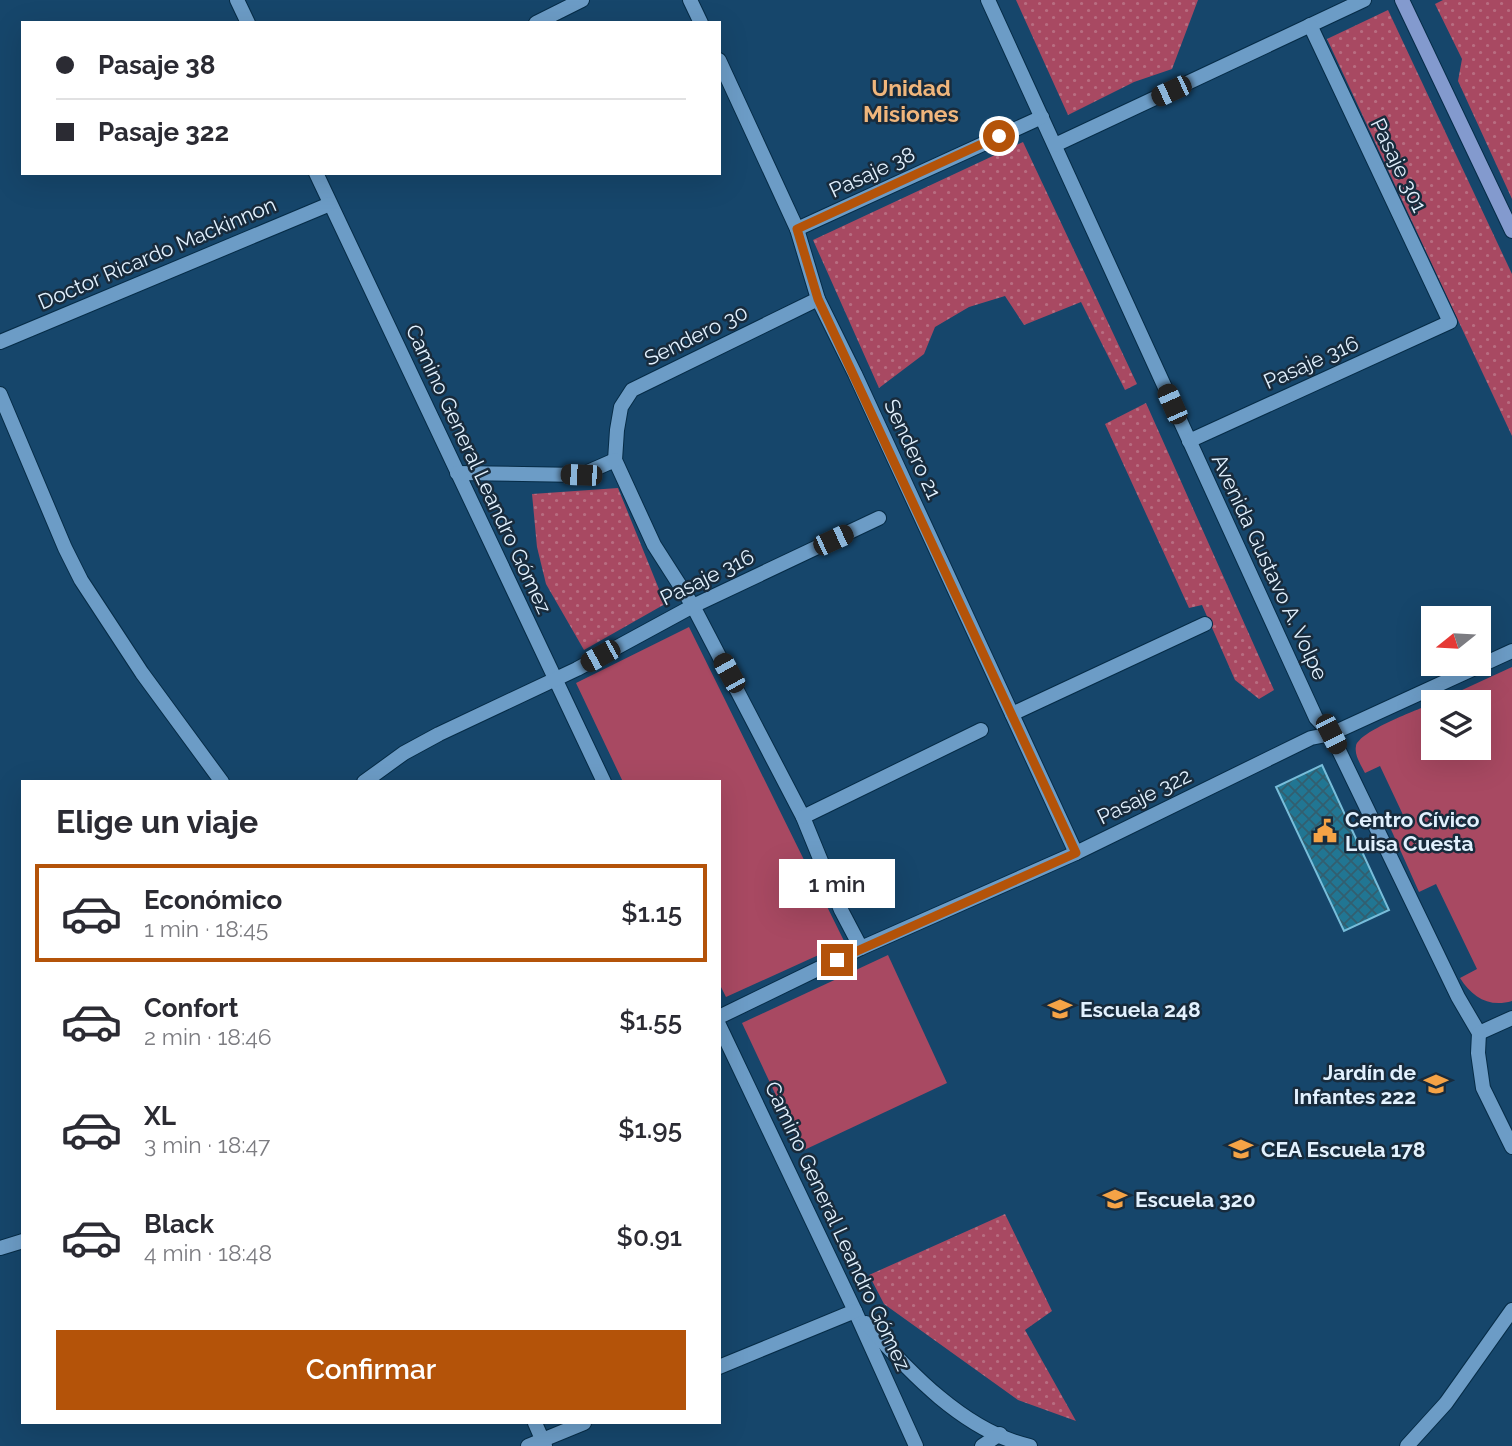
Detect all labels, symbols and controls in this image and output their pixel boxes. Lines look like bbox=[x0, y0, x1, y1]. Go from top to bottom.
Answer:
text: Pasaje 38 bbox=[98, 50, 216, 80]
car bbox=[1148, 73, 1195, 109]
district label: Unidad Misiones bbox=[863, 74, 959, 127]
street label: Pasaje 301 bbox=[1366, 114, 1432, 216]
text: Pasaje 322 bbox=[98, 117, 229, 147]
route start bbox=[983, 120, 1015, 152]
street label: Pasaje 38 bbox=[825, 141, 919, 203]
street label: Doctor Ricardo Mackinnon bbox=[34, 191, 280, 315]
street label: Sendero 30 bbox=[640, 299, 752, 371]
street label: Camino General Leandro Gómez bbox=[401, 320, 557, 618]
street label: Pasaje 316 bbox=[1260, 330, 1362, 394]
car bbox=[1154, 381, 1191, 427]
street label: Sendero 21 bbox=[879, 395, 947, 503]
street label: Avenida Gustavo A. Volpe bbox=[1207, 450, 1333, 684]
car bbox=[560, 464, 603, 486]
car bbox=[810, 522, 857, 558]
street label: Pasaje 316 bbox=[656, 544, 758, 610]
north arrow bbox=[1421, 606, 1491, 676]
map controls bbox=[1421, 606, 1491, 760]
car bbox=[577, 637, 624, 675]
car bbox=[710, 650, 749, 696]
button: layers bbox=[1421, 690, 1491, 760]
car bbox=[1313, 711, 1350, 757]
street label: Pasaje 322 bbox=[1093, 763, 1195, 829]
text: Elige un viaje bbox=[56, 803, 258, 840]
place label: Centro Cívico Luisa Cuesta bbox=[1345, 807, 1480, 856]
public building icon: Centro Cívico Luisa Cuesta bbox=[1311, 817, 1339, 845]
callout: 1 min bbox=[779, 858, 895, 908]
text: 1 min bbox=[808, 870, 866, 897]
icon: car bbox=[60, 882, 123, 945]
text: Económico bbox=[144, 885, 282, 915]
text: $1.15 bbox=[621, 898, 682, 928]
text: 1 min · 18:45 bbox=[144, 915, 268, 942]
route end bbox=[821, 944, 853, 976]
icon: car bbox=[60, 990, 123, 1053]
text: Confort bbox=[144, 993, 238, 1023]
school or university icon: Escuela 248 bbox=[1046, 995, 1074, 1023]
place label: Escuela 248 bbox=[1080, 997, 1201, 1022]
text: $1.55 bbox=[619, 1006, 682, 1036]
text: 2 min · 18:46 bbox=[144, 1023, 272, 1050]
place label: Jardín de Infantes 222 bbox=[1294, 1060, 1416, 1109]
school or university icon: Jardín de Infantes 222 bbox=[1422, 1070, 1450, 1098]
street label: Camino General Leandro Gómez bbox=[760, 1077, 916, 1375]
icon: car bbox=[60, 1098, 123, 1161]
text: XL bbox=[144, 1101, 176, 1131]
text: $1.95 bbox=[618, 1114, 682, 1144]
text: 3 min · 18:47 bbox=[144, 1131, 270, 1158]
school or university icon: CEA Escuela 178 bbox=[1227, 1135, 1255, 1163]
place label: CEA Escuela 178 bbox=[1261, 1137, 1425, 1162]
school or university icon: Escuela 320 bbox=[1101, 1185, 1129, 1213]
place label: Escuela 320 bbox=[1135, 1187, 1256, 1212]
icon: car bbox=[60, 1206, 123, 1269]
text: Black bbox=[144, 1209, 214, 1239]
text: $0.91 bbox=[617, 1222, 682, 1252]
text: 4 min · 18:48 bbox=[144, 1239, 272, 1266]
button: Confirmar bbox=[56, 1330, 686, 1410]

